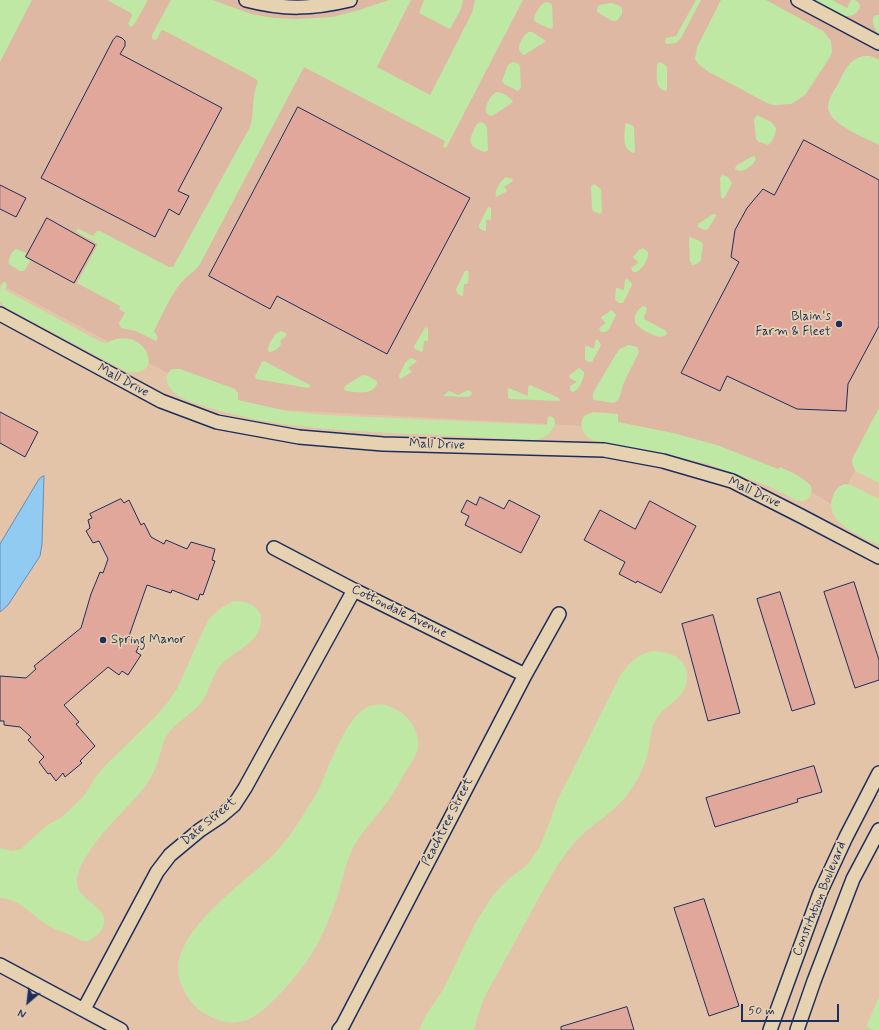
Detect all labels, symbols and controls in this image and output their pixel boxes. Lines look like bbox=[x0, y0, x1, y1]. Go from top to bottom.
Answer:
place label: Blain's Farm & Fleet bbox=[756, 309, 831, 340]
marker: Blain's Farm & Fleet bbox=[834, 319, 844, 329]
street label: Mall Drive bbox=[95, 361, 151, 401]
street label: Mall Drive bbox=[409, 436, 465, 454]
street label: Mall Drive bbox=[725, 474, 783, 512]
street label: Cottondale Avenue bbox=[348, 582, 450, 642]
place label: Spring Manor bbox=[111, 632, 185, 648]
marker: Spring Manor bbox=[98, 635, 108, 645]
street label: Peachtree Street bbox=[419, 775, 477, 869]
street label: Date Street bbox=[178, 795, 240, 849]
street label: Constitution Boulevard bbox=[790, 839, 850, 959]
north arrow bbox=[8, 982, 48, 1022]
scale bar bbox=[743, 996, 841, 1022]
text: 50 m bbox=[748, 1003, 775, 1019]
text: N bbox=[16, 1005, 29, 1020]

